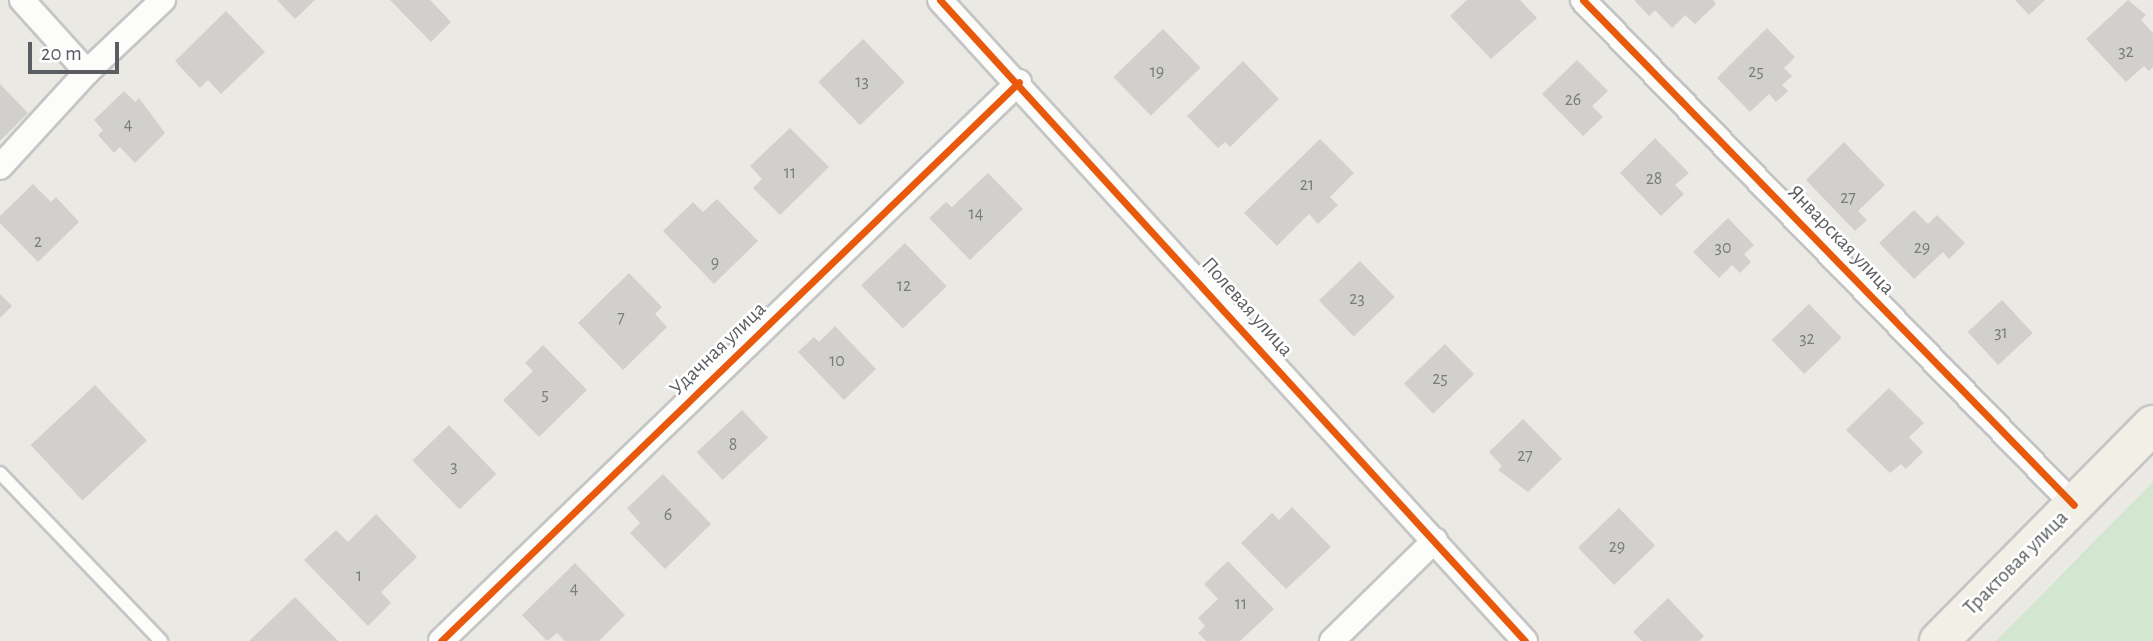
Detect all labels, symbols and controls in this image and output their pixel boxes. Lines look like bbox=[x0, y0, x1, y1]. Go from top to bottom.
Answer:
scale bar bbox=[32, 28, 122, 72]
house number: 32 bbox=[2118, 41, 2134, 63]
text: 20 m bbox=[41, 43, 82, 64]
house number: 19 bbox=[1150, 61, 1164, 83]
house number: 25 bbox=[1748, 61, 1764, 83]
house number: 13 bbox=[855, 71, 869, 93]
house number: 26 bbox=[1565, 89, 1581, 111]
house number: 4 bbox=[124, 114, 132, 136]
house number: 11 bbox=[784, 162, 796, 184]
house number: 28 bbox=[1646, 168, 1662, 190]
house number: 21 bbox=[1300, 174, 1314, 196]
street label: Январская улица bbox=[1782, 180, 1900, 300]
house number: 27 bbox=[1840, 187, 1856, 209]
house number: 14 bbox=[969, 203, 983, 225]
house number: 2 bbox=[34, 231, 42, 253]
house number: 30 bbox=[1715, 237, 1731, 259]
house number: 29 bbox=[1914, 237, 1930, 259]
house number: 9 bbox=[711, 252, 719, 274]
street label: Полевая улица bbox=[1196, 252, 1298, 362]
house number: 12 bbox=[897, 275, 911, 297]
house number: 23 bbox=[1349, 288, 1365, 310]
street label: Удачная улица bbox=[665, 297, 771, 401]
house number: 7 bbox=[617, 307, 625, 329]
house number: 31 bbox=[1994, 322, 2008, 344]
house number: 32 bbox=[1799, 328, 1815, 350]
house number: 10 bbox=[829, 350, 845, 372]
house number: 25 bbox=[1432, 368, 1448, 390]
house number: 5 bbox=[541, 384, 549, 406]
house number: 8 bbox=[729, 434, 737, 456]
house number: 27 bbox=[1517, 445, 1533, 467]
house number: 3 bbox=[450, 456, 458, 478]
house number: 6 bbox=[664, 504, 672, 526]
street label: Трактовая улица bbox=[1958, 505, 2074, 621]
house number: 29 bbox=[1609, 536, 1625, 558]
house number: 1 bbox=[356, 565, 362, 587]
house number: 4 bbox=[570, 578, 578, 600]
house number: 11 bbox=[1235, 593, 1247, 615]

